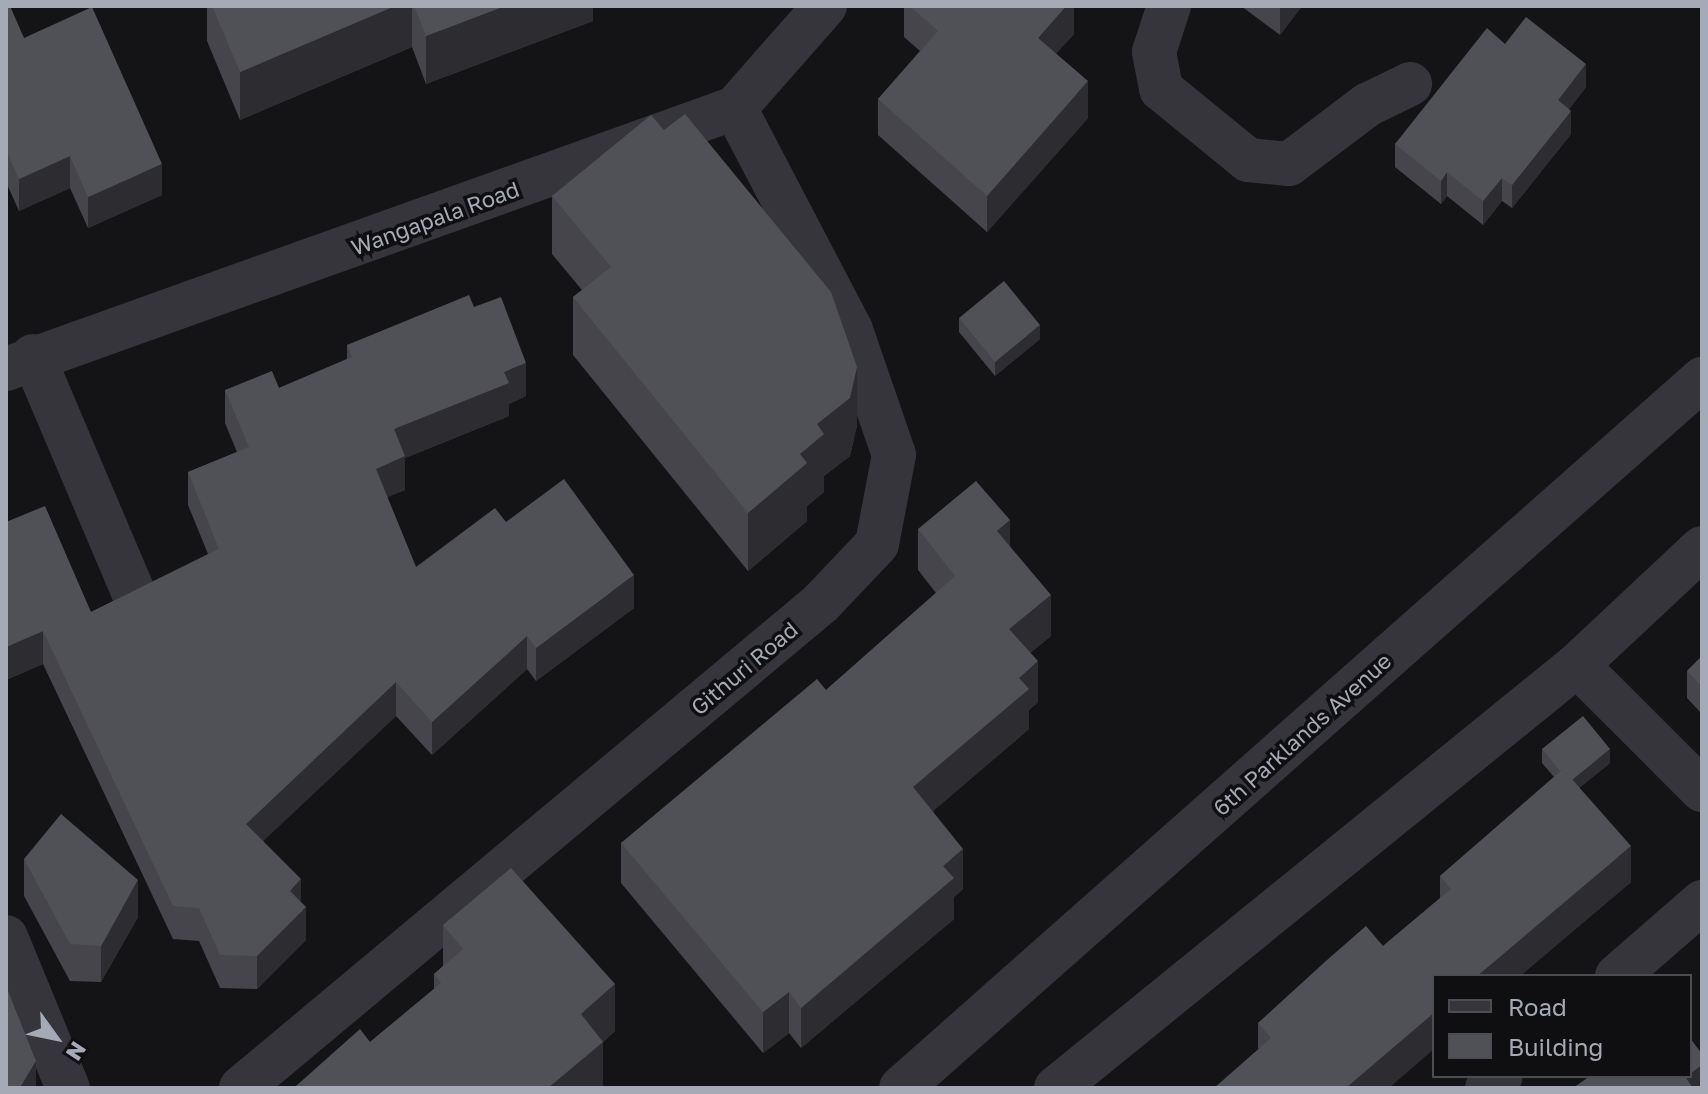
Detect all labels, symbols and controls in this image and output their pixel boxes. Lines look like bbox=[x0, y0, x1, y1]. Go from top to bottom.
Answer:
street label: Wangapala Road bbox=[347, 175, 523, 261]
street label: Githuri Road bbox=[685, 616, 803, 720]
street label: 6th Parklands Avenue bbox=[1208, 647, 1396, 821]
legend bbox=[1432, 974, 1692, 1078]
text: Road bbox=[1508, 992, 1567, 1021]
north arrow bbox=[16, 998, 96, 1078]
text: Building bbox=[1508, 1032, 1603, 1061]
text: N bbox=[61, 1037, 92, 1066]

